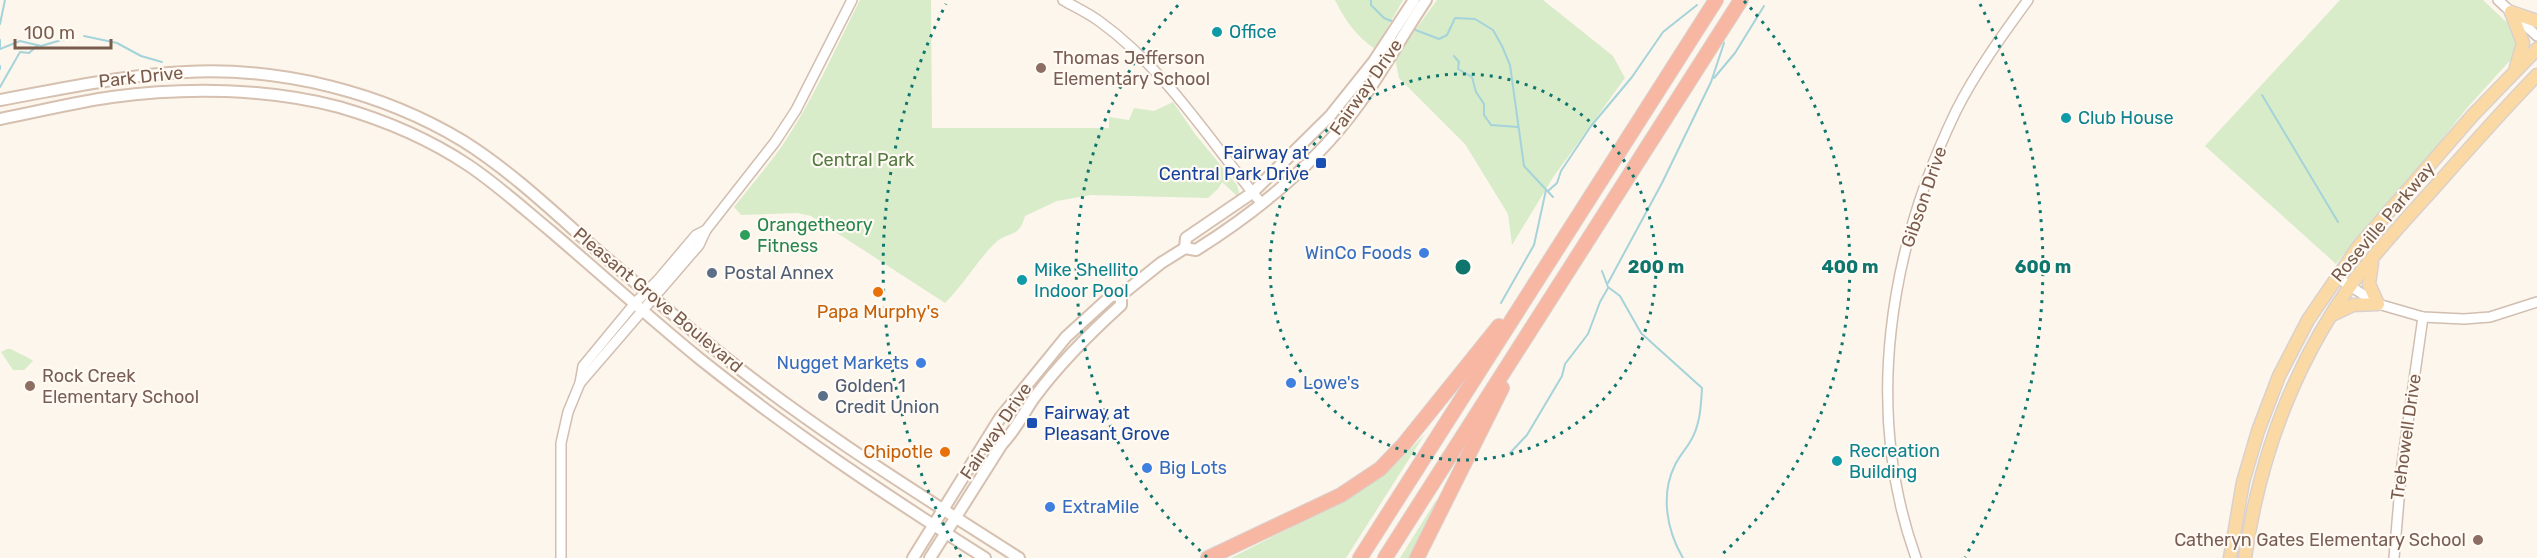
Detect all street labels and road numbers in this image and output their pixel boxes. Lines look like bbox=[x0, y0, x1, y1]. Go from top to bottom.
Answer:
street label: Fairway Drive bbox=[1325, 35, 1407, 139]
street label: Park Drive bbox=[98, 62, 184, 92]
street label: Gibson Drive bbox=[1896, 144, 1952, 250]
street label: Roseville Parkway bbox=[2326, 158, 2440, 286]
street label: Pleasant Grove Boulevard bbox=[569, 223, 747, 377]
street label: Trehowell Drive bbox=[2386, 372, 2426, 502]
street label: Fairway Drive bbox=[956, 378, 1036, 484]

